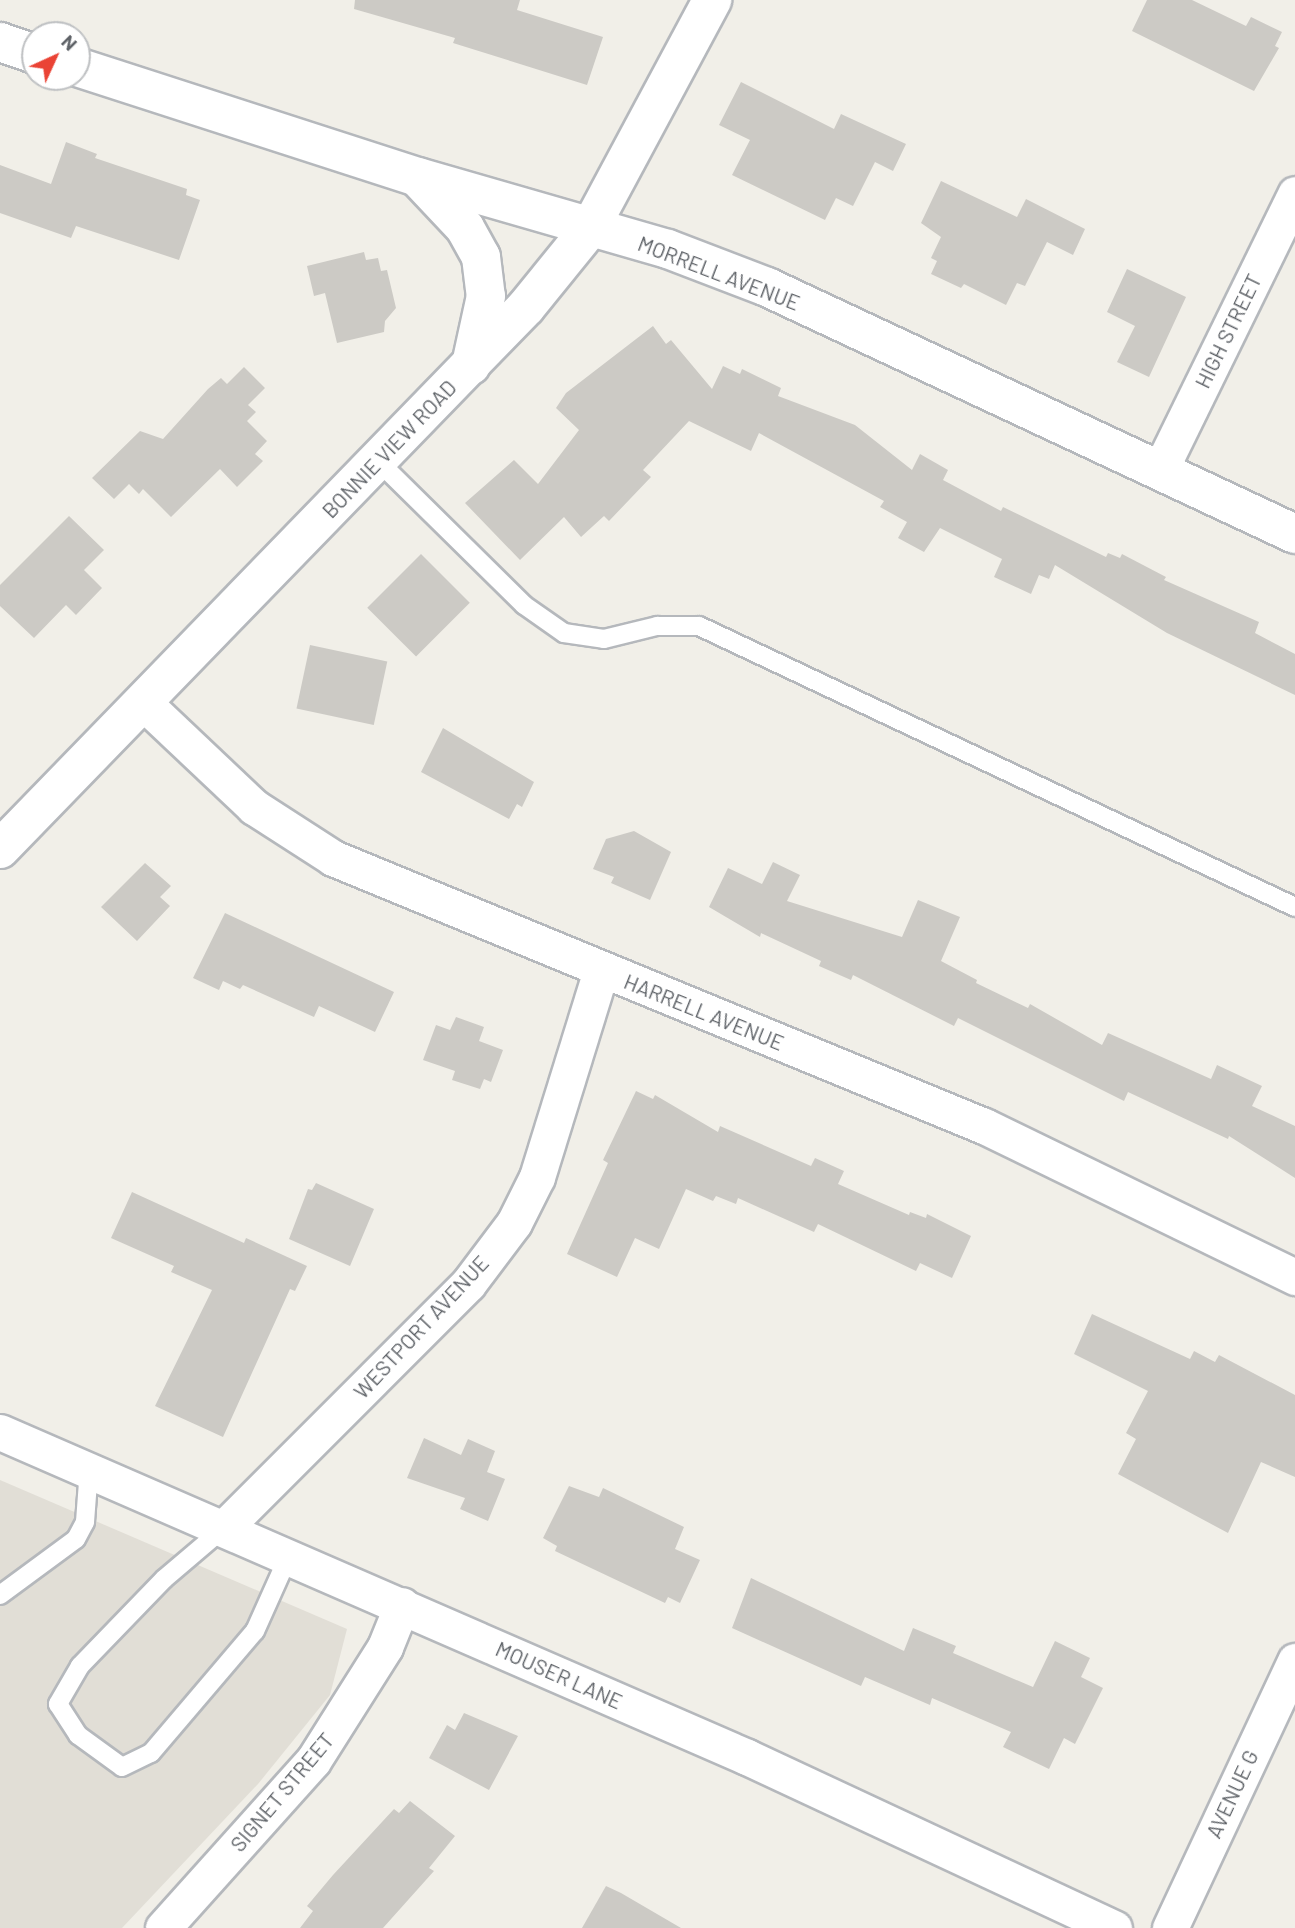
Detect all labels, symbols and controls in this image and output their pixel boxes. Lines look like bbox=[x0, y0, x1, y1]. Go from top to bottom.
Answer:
north arrow bbox=[21, 21, 91, 91]
text: N bbox=[57, 30, 82, 55]
street label: MORRELL AVENUE bbox=[634, 230, 804, 316]
street label: HIGH STREET bbox=[1190, 270, 1266, 392]
street label: BONNIE VIEW ROAD bbox=[317, 375, 461, 523]
street label: HARRELL AVENUE bbox=[620, 968, 788, 1056]
street label: WESTPORT AVENUE bbox=[348, 1250, 494, 1404]
street label: MOUSER LANE bbox=[492, 1636, 626, 1714]
street label: SIGNET STREET bbox=[225, 1727, 339, 1857]
street label: AVENUE G bbox=[1201, 1746, 1263, 1842]

